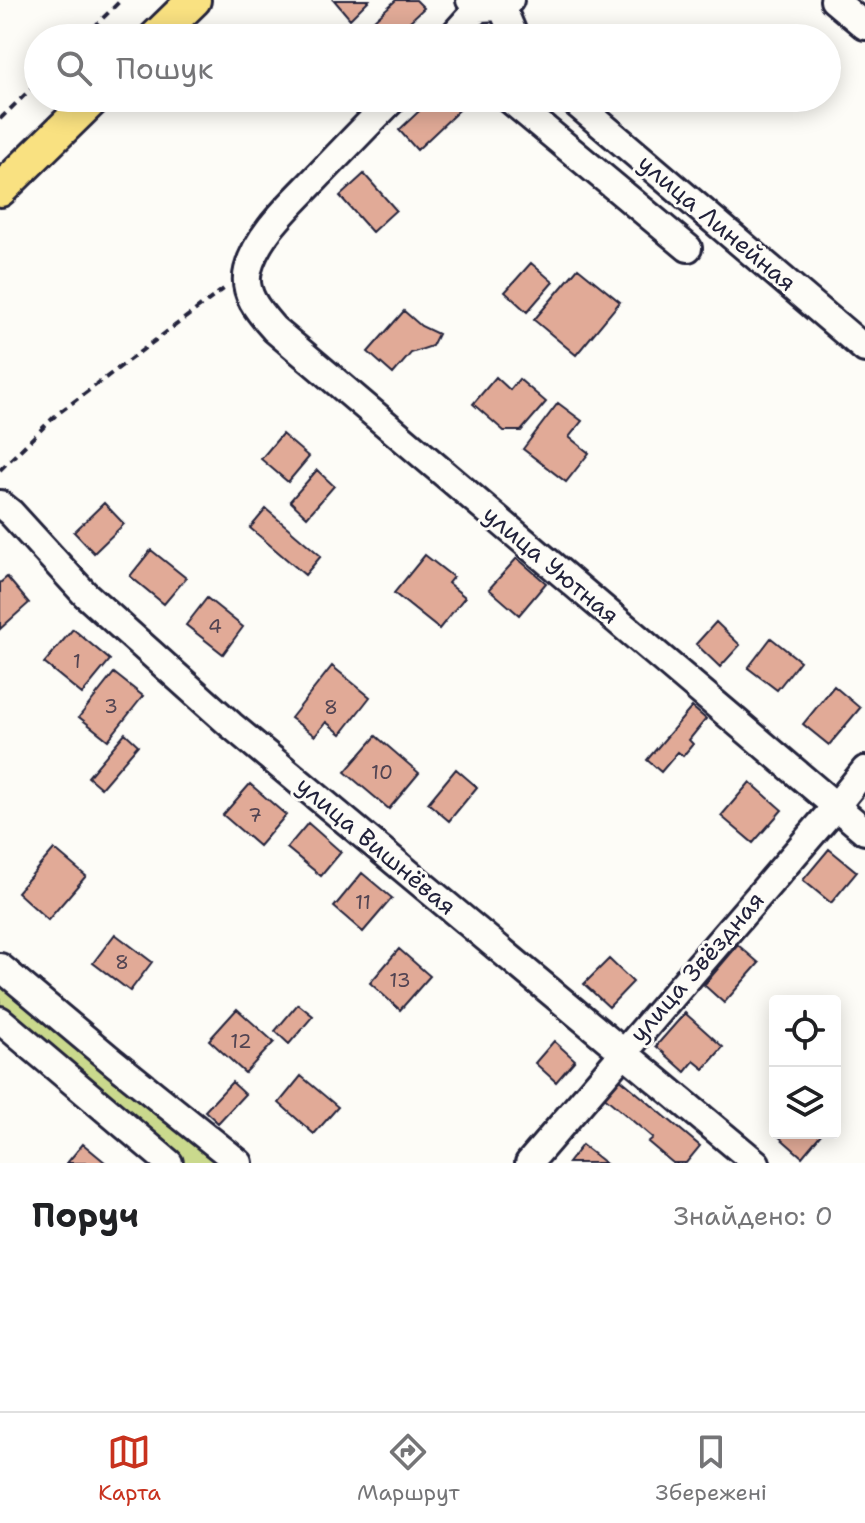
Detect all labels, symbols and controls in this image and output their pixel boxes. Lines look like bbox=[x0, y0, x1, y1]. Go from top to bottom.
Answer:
search box bbox=[24, 24, 841, 112]
icon: search bbox=[52, 46, 96, 90]
text: Пошук bbox=[116, 48, 213, 89]
street label: улица Линейная bbox=[631, 147, 803, 299]
street label: улица Уютная bbox=[476, 499, 626, 631]
house number: 4 bbox=[208, 613, 222, 639]
house number: 1 bbox=[73, 648, 81, 674]
house number: 3 bbox=[104, 693, 118, 719]
house number: 8 bbox=[324, 694, 338, 720]
house number: 10 bbox=[371, 759, 393, 785]
street label: улица Вишнёвая bbox=[289, 770, 463, 922]
house number: 7 bbox=[248, 802, 262, 828]
street label: улица Звёздная bbox=[623, 885, 771, 1049]
house number: 11 bbox=[355, 889, 371, 915]
house number: 8 bbox=[115, 949, 129, 975]
house number: 13 bbox=[389, 967, 411, 993]
map controls bbox=[769, 995, 841, 1139]
button: locate bbox=[769, 995, 841, 1067]
house number: 12 bbox=[230, 1028, 252, 1054]
button: layers bbox=[769, 1067, 841, 1139]
text: Поруч bbox=[32, 1192, 139, 1238]
text: Знайдено: 0 bbox=[674, 1198, 833, 1233]
tab: Карта bbox=[98, 1430, 161, 1507]
tab: Маршрут bbox=[357, 1430, 460, 1507]
tab: Збережені bbox=[656, 1430, 767, 1507]

